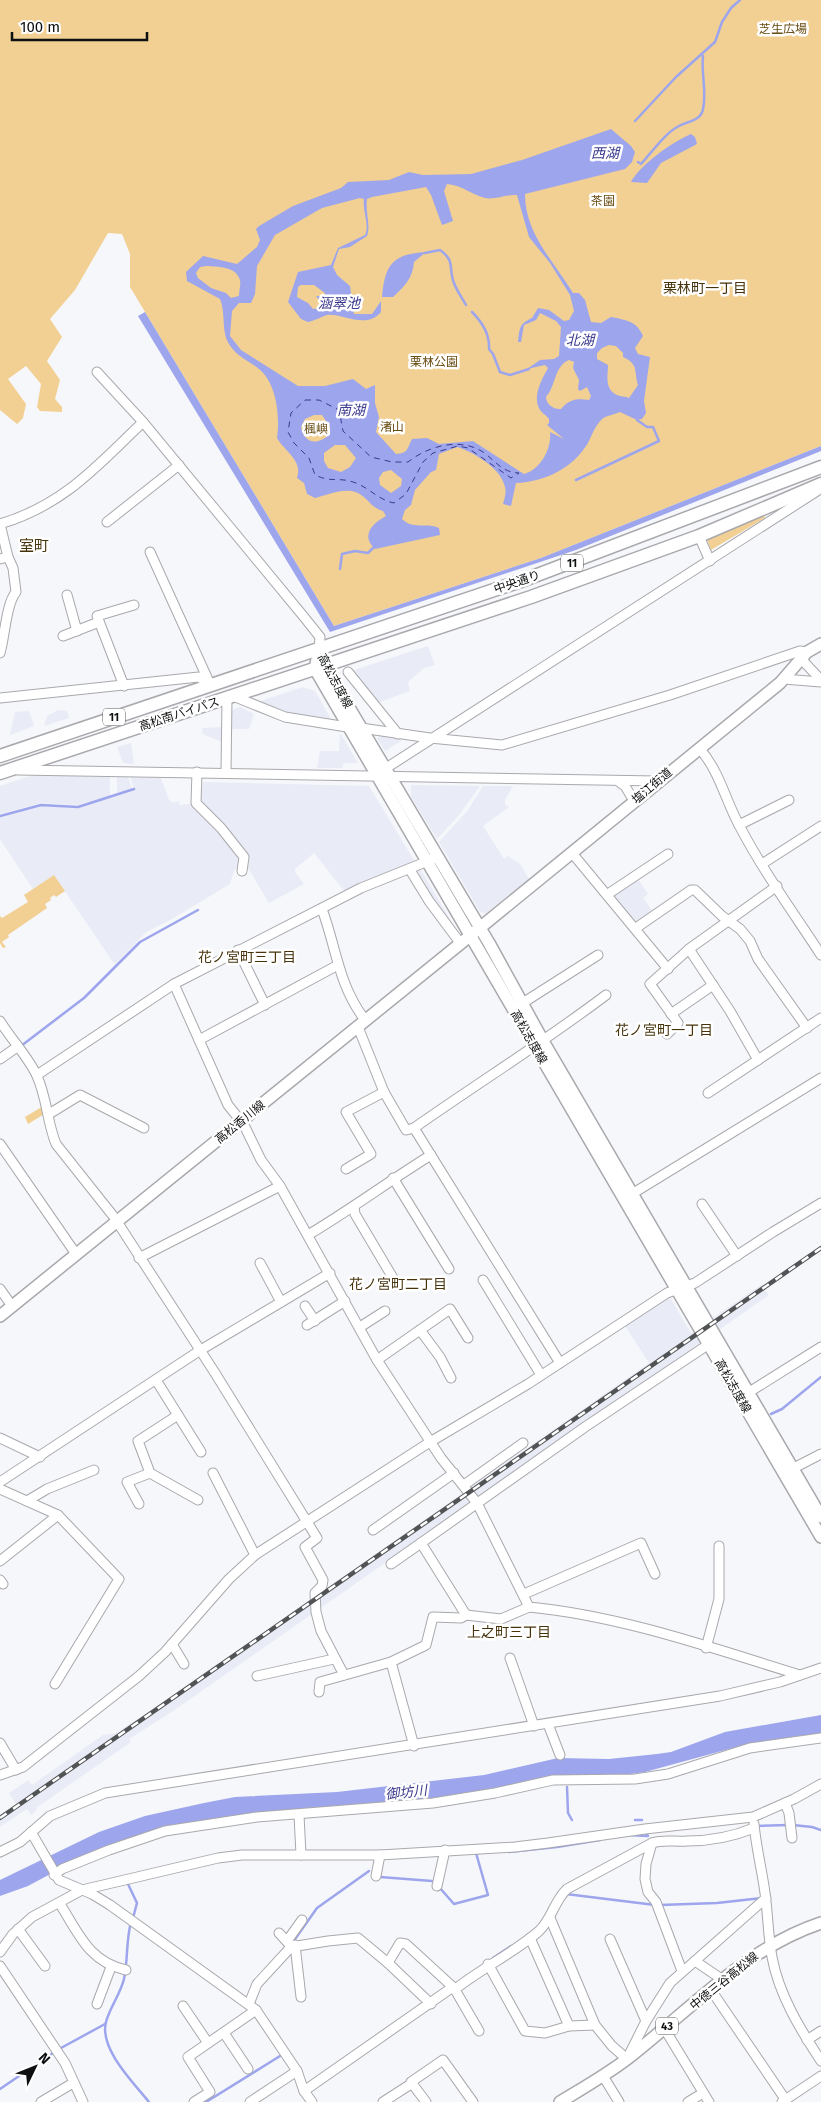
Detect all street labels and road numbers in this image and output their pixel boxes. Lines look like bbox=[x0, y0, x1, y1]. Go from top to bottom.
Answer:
road number: 11 bbox=[561, 554, 583, 572]
street label: 中央通り bbox=[492, 568, 542, 596]
street label: 高松志度線 bbox=[315, 651, 355, 711]
street label: 高松南バイパス bbox=[137, 694, 221, 734]
road number: 11 bbox=[103, 709, 125, 726]
street label: 塩江街道 bbox=[629, 765, 675, 807]
street label: 高松志度線 bbox=[508, 1008, 550, 1066]
street label: 高松香川線 bbox=[212, 1098, 268, 1146]
street label: 高松志度線 bbox=[712, 1357, 754, 1415]
street label: 中徳三谷高松線 bbox=[687, 1949, 761, 2013]
road number: 43 bbox=[656, 2018, 678, 2034]

